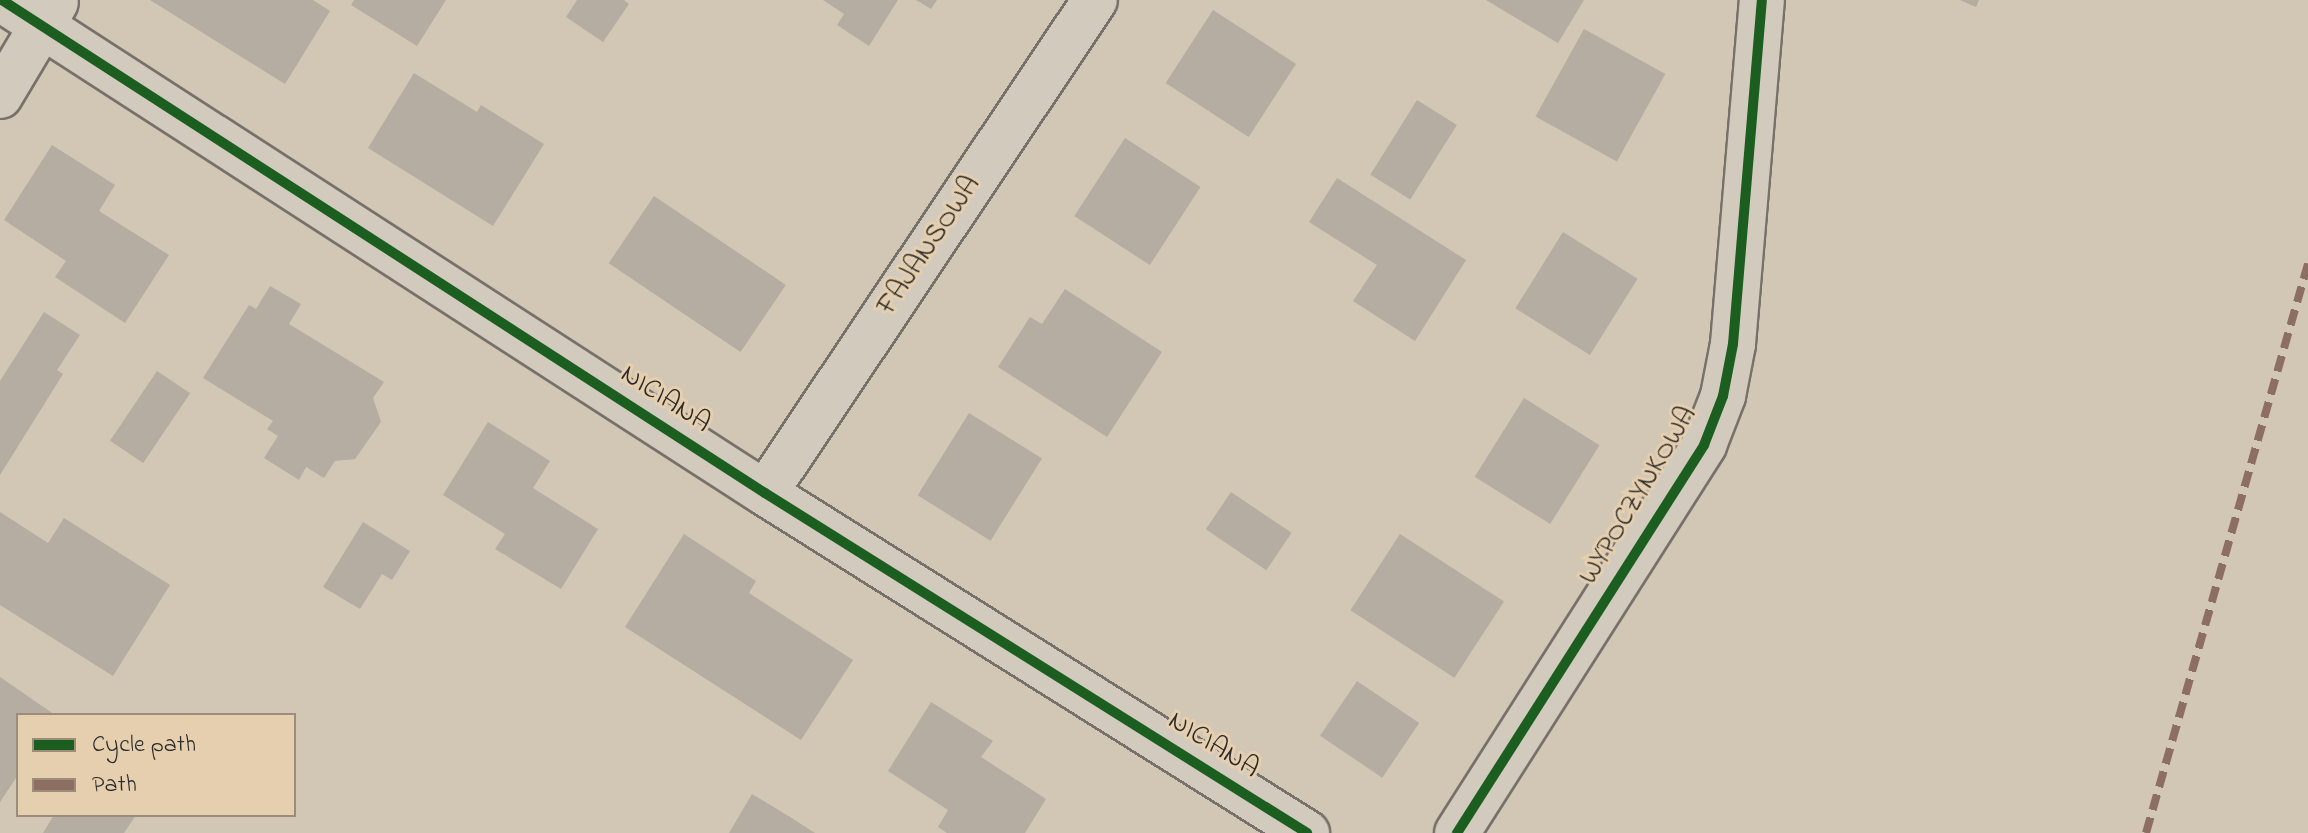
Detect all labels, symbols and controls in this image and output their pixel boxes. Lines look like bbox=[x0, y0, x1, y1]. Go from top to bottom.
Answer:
street label: FAJANSOWA bbox=[871, 170, 989, 322]
street label: NICIANA bbox=[614, 358, 716, 442]
street label: WYPOCZYNKOWA bbox=[1573, 401, 1705, 591]
street label: NICIANA bbox=[1161, 705, 1265, 787]
legend bbox=[16, 713, 296, 817]
text: Cycle path bbox=[92, 728, 196, 763]
text: Path bbox=[92, 768, 137, 803]

